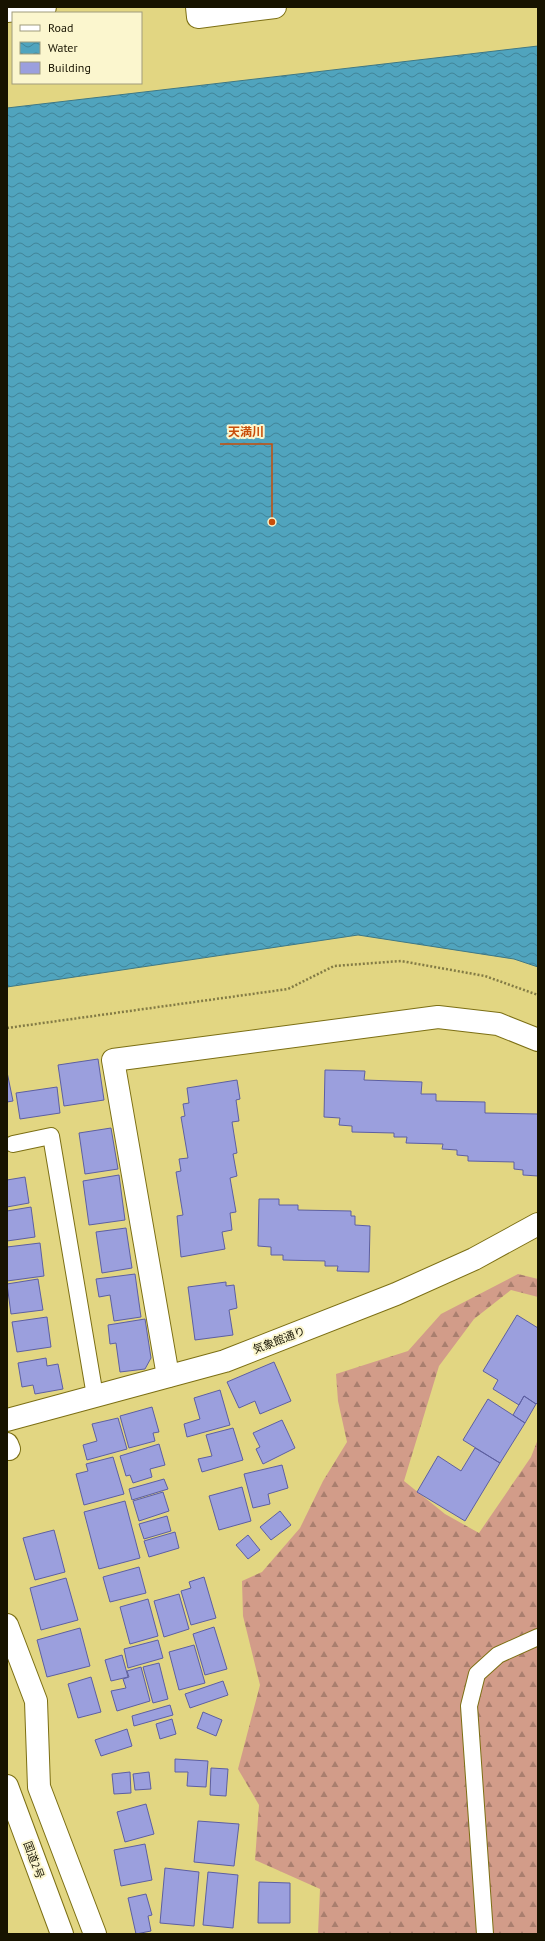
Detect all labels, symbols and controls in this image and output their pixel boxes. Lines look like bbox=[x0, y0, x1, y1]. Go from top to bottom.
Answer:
legend bbox=[12, 12, 142, 84]
text: Road bbox=[48, 20, 73, 35]
text: Water bbox=[48, 40, 78, 55]
text: Building bbox=[48, 60, 91, 75]
callout: 天満川 bbox=[220, 420, 272, 444]
text: 天満川 bbox=[228, 424, 264, 439]
street label: 気象館通り bbox=[251, 1324, 307, 1356]
street label: 国道2号 bbox=[21, 1839, 47, 1881]

